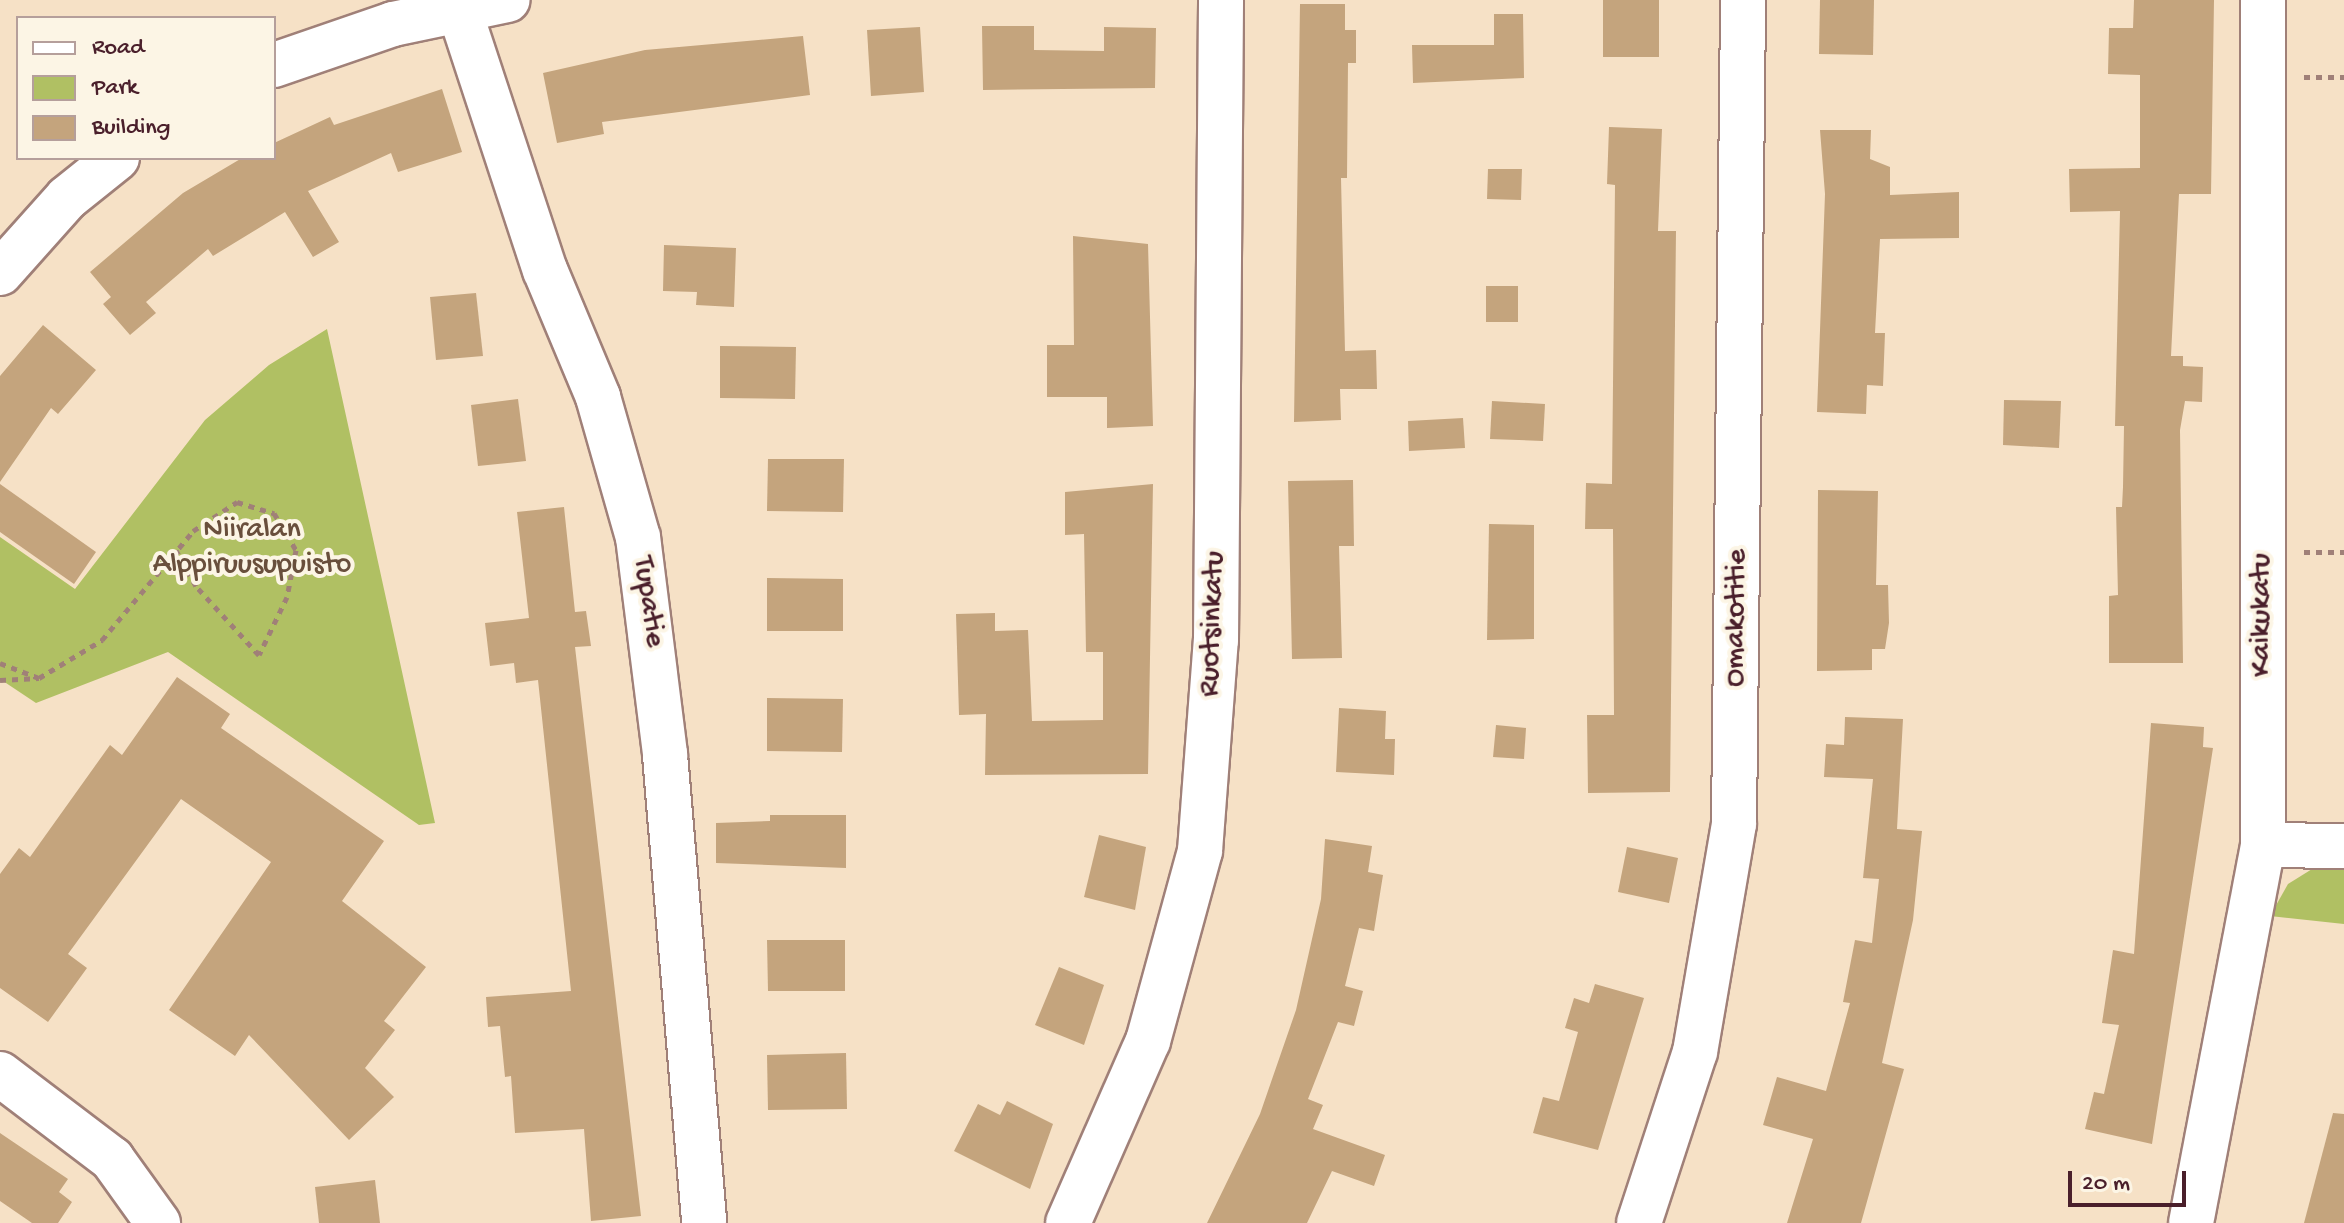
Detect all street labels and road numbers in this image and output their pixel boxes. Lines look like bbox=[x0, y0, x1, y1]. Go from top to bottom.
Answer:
street label: Omakotitie bbox=[1719, 549, 1757, 687]
street label: Ruotsinkatu bbox=[1193, 551, 1235, 697]
street label: Kaikukatu bbox=[2245, 553, 2281, 677]
street label: Tupatie bbox=[623, 554, 671, 650]

